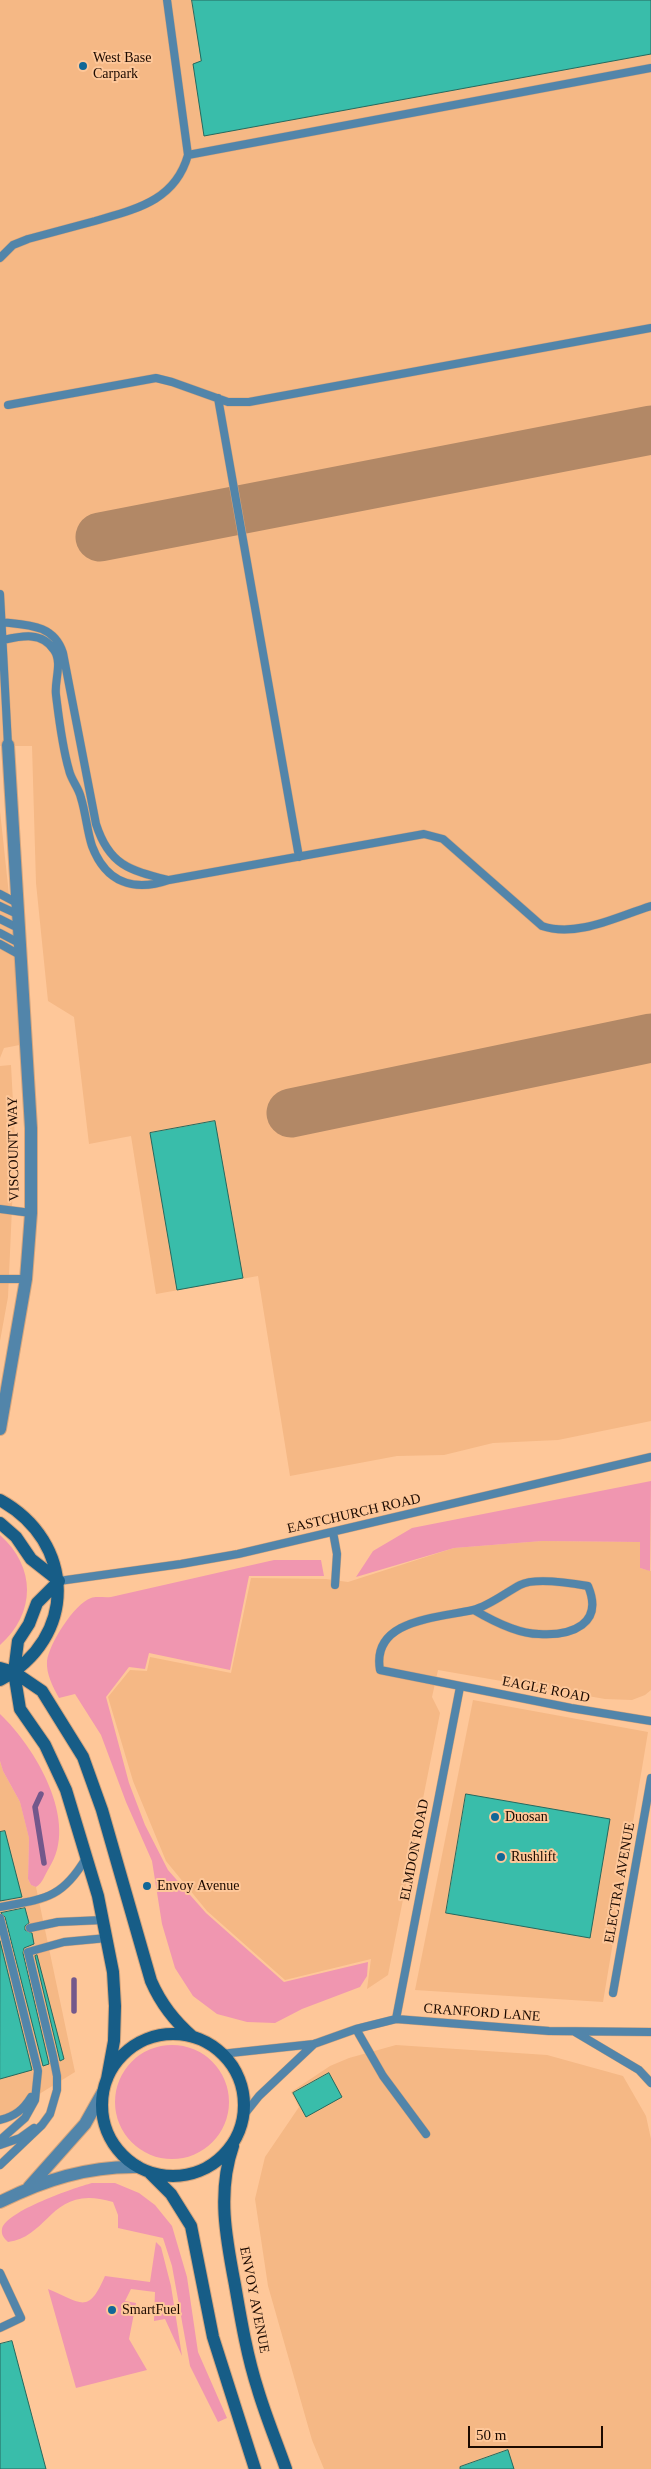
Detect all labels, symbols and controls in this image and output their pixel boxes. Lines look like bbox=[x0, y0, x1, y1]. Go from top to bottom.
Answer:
place label: West Base Carpark bbox=[93, 50, 151, 82]
marker: West Base Carpark bbox=[77, 60, 89, 72]
street label: VISCOUNT WAY bbox=[5, 1096, 23, 1202]
street label: EASTCHURCH ROAD bbox=[286, 1490, 422, 1538]
street label: EAGLE ROAD bbox=[501, 1673, 591, 1707]
street label: ELMDON ROAD bbox=[397, 1798, 433, 1902]
place label: Duosan bbox=[505, 1809, 548, 1825]
marker: Duosan bbox=[489, 1811, 501, 1823]
street label: ELECTRA AVENUE bbox=[601, 1821, 639, 1945]
place label: Rushlift bbox=[511, 1849, 556, 1865]
marker: Rushlift bbox=[495, 1851, 507, 1863]
place label: Envoy Avenue bbox=[157, 1878, 240, 1894]
marker: Envoy Avenue bbox=[141, 1880, 153, 1892]
street label: CRANFORD LANE bbox=[423, 2001, 541, 2025]
street label: ENVOY AVENUE bbox=[235, 2245, 273, 2355]
place label: SmartFuel bbox=[122, 2302, 180, 2318]
marker: SmartFuel bbox=[106, 2304, 118, 2316]
scale bar bbox=[471, 2416, 606, 2448]
text: 50 m bbox=[476, 2427, 506, 2443]

